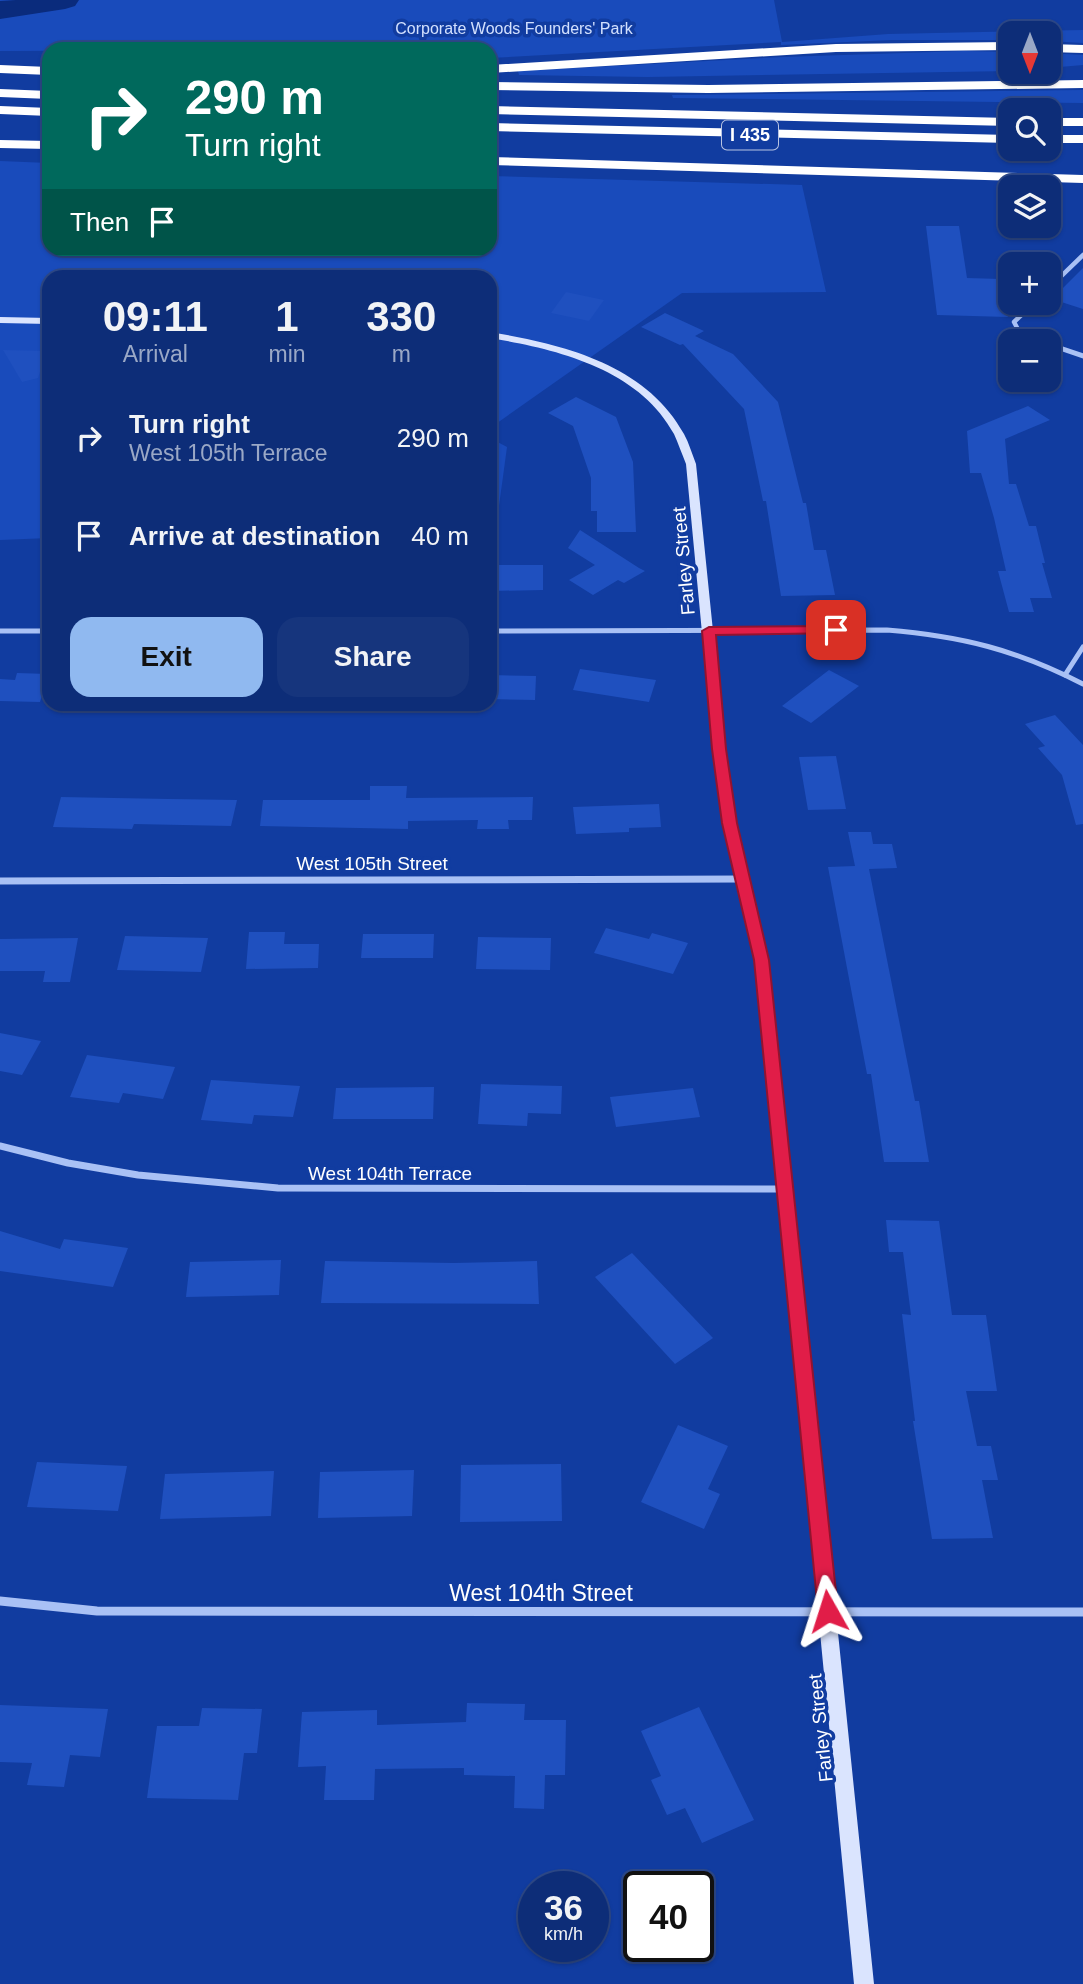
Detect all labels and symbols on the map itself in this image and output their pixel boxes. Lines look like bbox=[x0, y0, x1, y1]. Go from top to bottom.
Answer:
park label: Corporate Woods Founders' Park bbox=[395, 20, 634, 37]
north arrow bbox=[998, 21, 1060, 84]
road number: I 435 bbox=[722, 120, 778, 150]
street label: Farley Street bbox=[668, 505, 699, 616]
pin bbox=[806, 600, 866, 660]
street label: West 105th Street bbox=[296, 853, 449, 874]
street label: West 104th Terrace bbox=[308, 1163, 472, 1184]
position arrow bbox=[791, 1574, 865, 1648]
street label: West 104th Street bbox=[449, 1580, 633, 1606]
street label: Farley Street bbox=[804, 1672, 837, 1783]
speed limit sign: 40 bbox=[623, 1871, 714, 1962]

